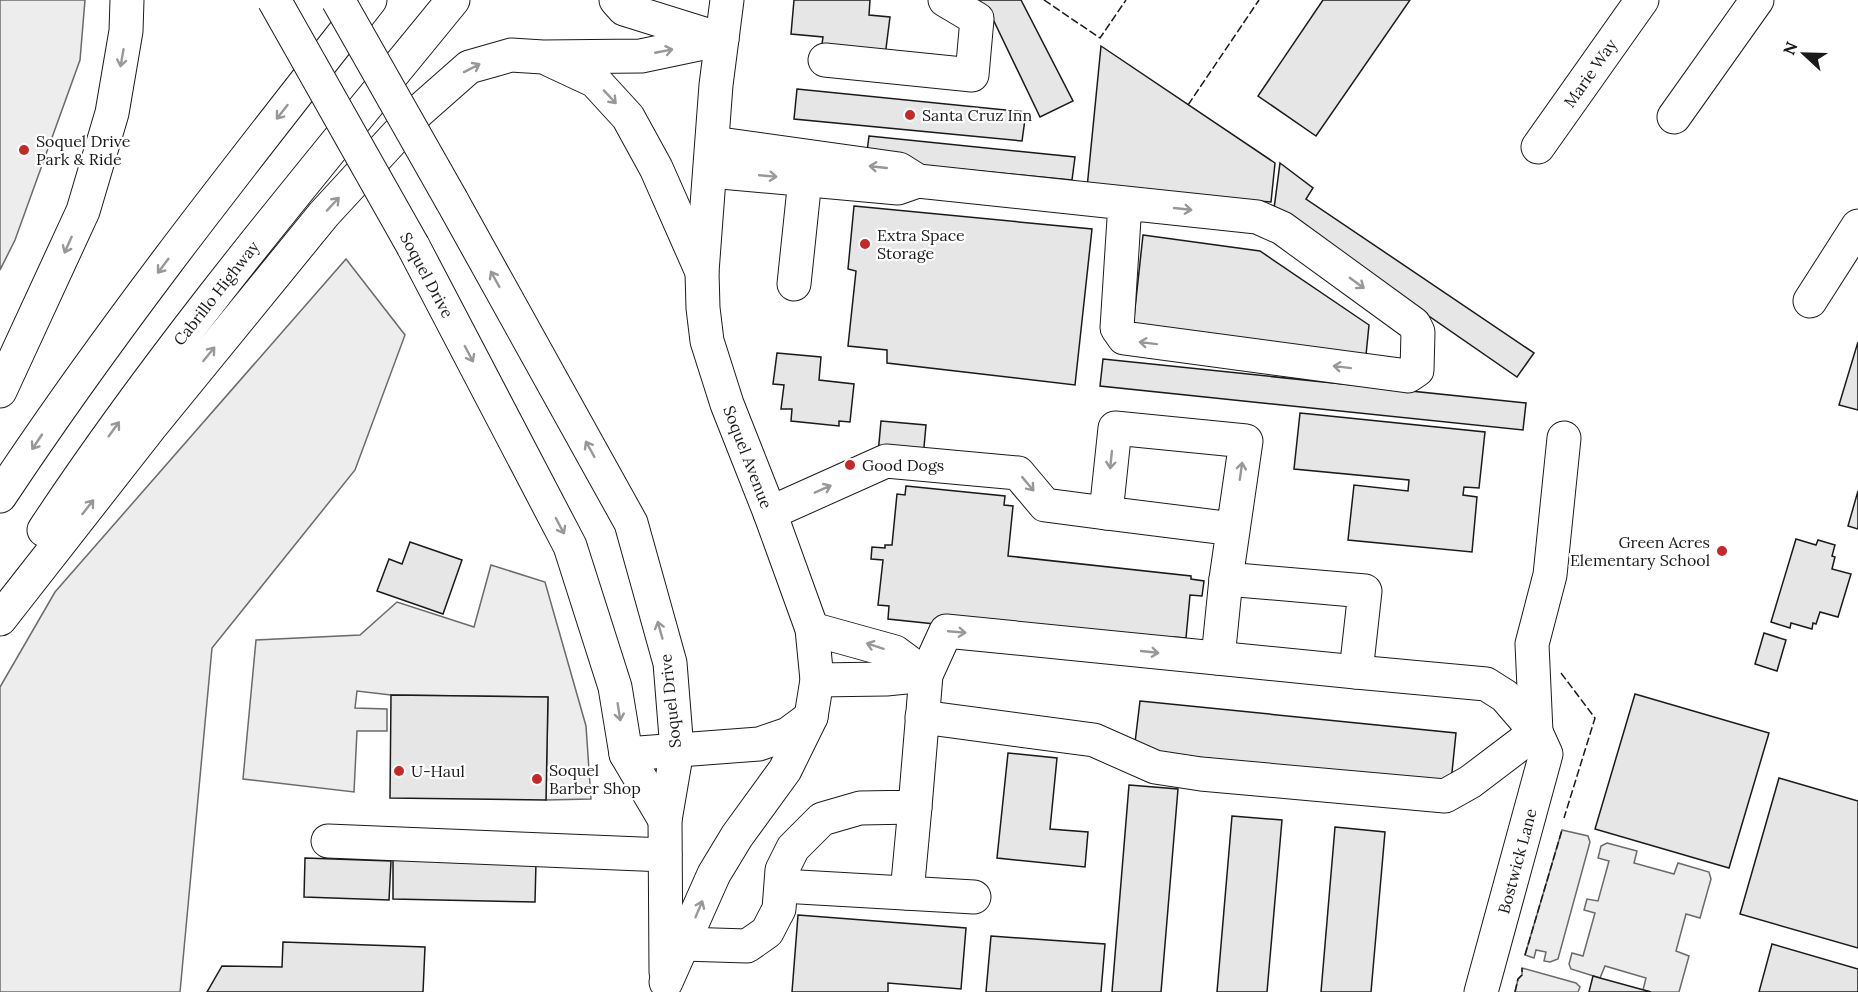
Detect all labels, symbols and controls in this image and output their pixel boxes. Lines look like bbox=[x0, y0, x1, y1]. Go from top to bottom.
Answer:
north arrow bbox=[1774, 24, 1834, 84]
street label: Marie Way bbox=[1559, 34, 1621, 111]
text: N bbox=[1779, 39, 1802, 58]
one-way arrow bbox=[653, 45, 673, 56]
one-way arrow bbox=[116, 48, 127, 67]
one-way arrow bbox=[463, 62, 481, 74]
one-way arrow bbox=[602, 89, 616, 104]
one-way arrow bbox=[276, 104, 289, 120]
place label: Santa Cruz Inn bbox=[922, 105, 1033, 125]
marker: Santa Cruz Inn bbox=[903, 108, 917, 122]
place label: Soquel Drive Park & Ride bbox=[36, 131, 131, 169]
marker: Soquel Drive Park & Ride bbox=[17, 143, 31, 157]
one-way arrow bbox=[869, 161, 888, 172]
one-way arrow bbox=[758, 171, 778, 182]
one-way arrow bbox=[326, 197, 340, 212]
one-way arrow bbox=[1172, 204, 1192, 215]
place label: Extra Space Storage bbox=[877, 225, 965, 263]
street label: Soquel Drive bbox=[396, 229, 458, 322]
one-way arrow bbox=[61, 235, 73, 253]
street label: Cabrillo Highway bbox=[169, 236, 263, 349]
marker: Extra Space Storage bbox=[858, 237, 872, 251]
one-way arrow bbox=[157, 258, 169, 274]
one-way arrow bbox=[489, 271, 501, 288]
one-way arrow bbox=[1349, 277, 1365, 289]
one-way arrow bbox=[1139, 337, 1159, 348]
one-way arrow bbox=[463, 345, 475, 362]
one-way arrow bbox=[202, 346, 215, 362]
one-way arrow bbox=[1332, 362, 1352, 373]
street label: Soquel Avenue bbox=[719, 403, 777, 512]
one-way arrow bbox=[108, 422, 120, 438]
one-way arrow bbox=[31, 433, 43, 449]
one-way arrow bbox=[584, 441, 596, 458]
one-way arrow bbox=[1106, 450, 1117, 470]
place label: Good Dogs bbox=[862, 455, 944, 475]
marker: Good Dogs bbox=[843, 458, 857, 472]
one-way arrow bbox=[1236, 462, 1247, 482]
one-way arrow bbox=[1021, 476, 1034, 492]
one-way arrow bbox=[814, 483, 832, 494]
one-way arrow bbox=[81, 499, 94, 515]
one-way arrow bbox=[555, 517, 566, 535]
place label: Green Acres Elementary School bbox=[1570, 532, 1710, 570]
marker: Green Acres Elementary School bbox=[1715, 544, 1729, 558]
one-way arrow bbox=[654, 621, 665, 640]
one-way arrow bbox=[946, 627, 966, 638]
one-way arrow bbox=[866, 639, 885, 650]
one-way arrow bbox=[1140, 646, 1160, 657]
street label: Soquel Drive bbox=[655, 653, 685, 749]
one-way arrow bbox=[614, 701, 625, 721]
place label: Soquel Barber Shop bbox=[549, 760, 641, 798]
place label: U-Haul bbox=[411, 761, 465, 781]
marker: U-Haul bbox=[392, 764, 406, 778]
marker: Soquel Barber Shop bbox=[530, 772, 544, 786]
street label: Bostwick Lane bbox=[1493, 806, 1541, 916]
one-way arrow bbox=[693, 900, 705, 918]

